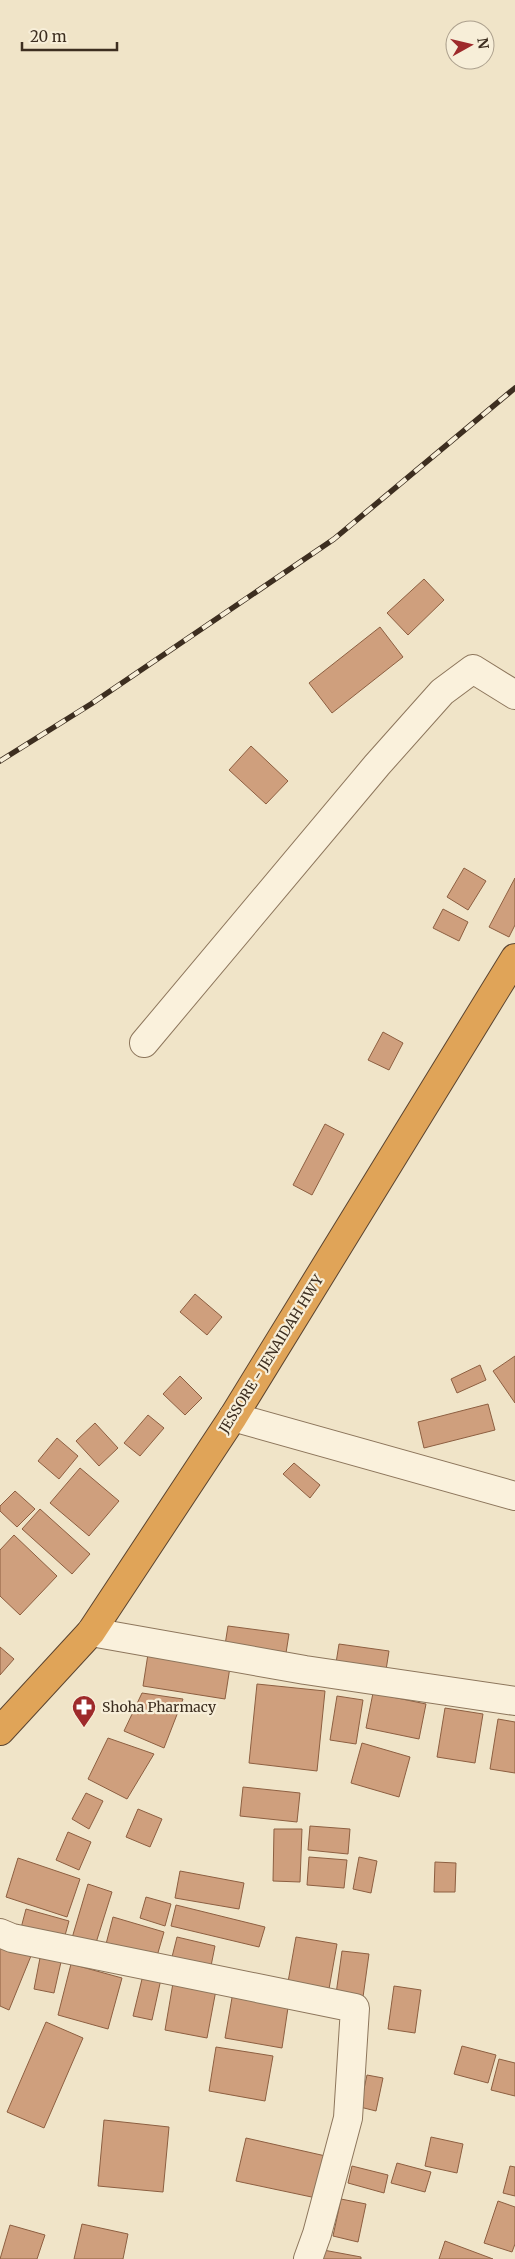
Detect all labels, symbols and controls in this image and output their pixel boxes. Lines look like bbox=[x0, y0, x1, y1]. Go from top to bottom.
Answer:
scale bar bbox=[22, 20, 118, 52]
north arrow bbox=[445, 20, 495, 70]
text: 20 m bbox=[30, 27, 67, 46]
text: N bbox=[473, 36, 493, 50]
street label: JESSORE - JENAIDAH HWY bbox=[214, 1271, 328, 1437]
pharmacy icon: Shoha Pharmacy bbox=[71, 1694, 97, 1728]
place label: Shoha Pharmacy bbox=[102, 1698, 217, 1716]

